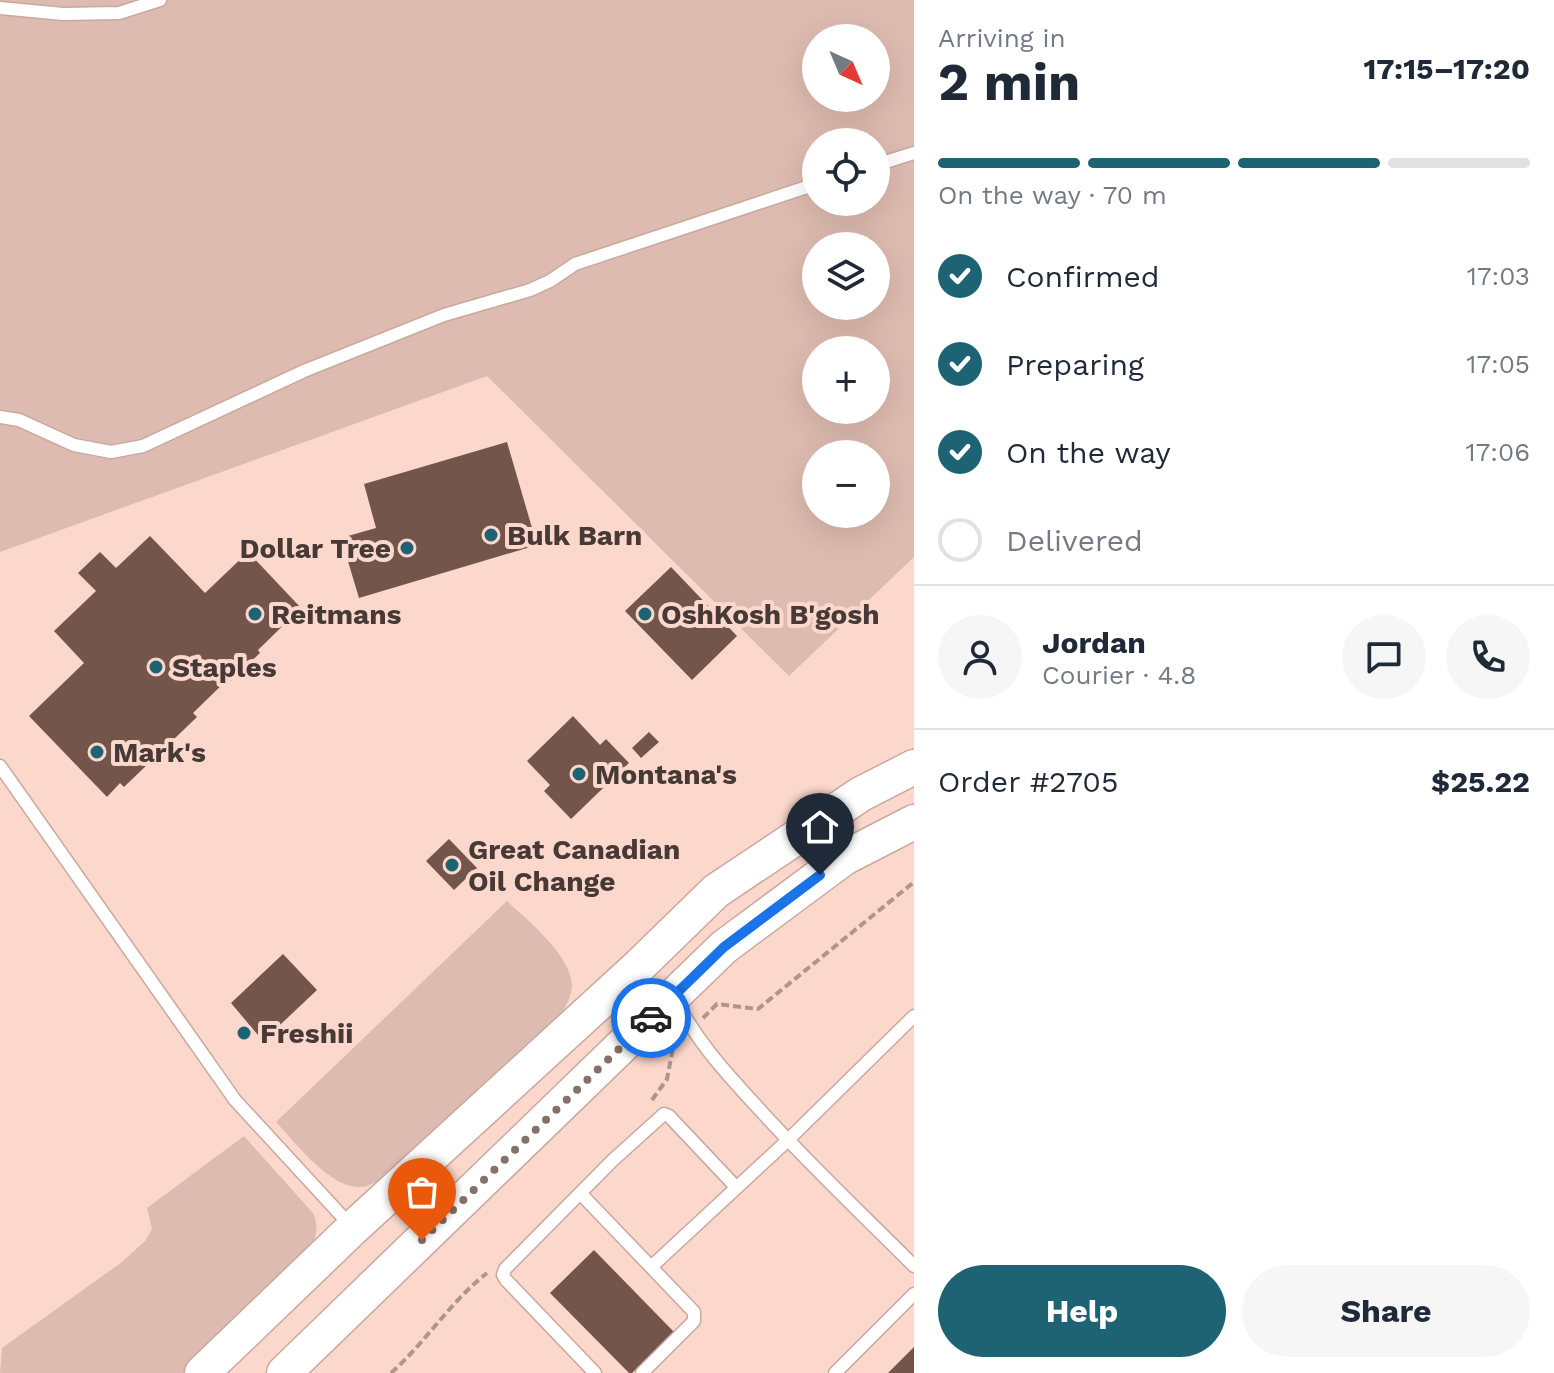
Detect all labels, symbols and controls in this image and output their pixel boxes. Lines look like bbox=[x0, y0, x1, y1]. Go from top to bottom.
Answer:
text: Arriving in bbox=[938, 23, 1066, 53]
north arrow bbox=[802, 24, 890, 112]
map controls bbox=[802, 24, 890, 528]
text: 17:15–17:20 bbox=[1363, 51, 1530, 86]
text: 2 min bbox=[938, 52, 1080, 113]
button: locate bbox=[802, 128, 890, 216]
text: On the way · 70 m bbox=[938, 180, 1167, 210]
button: layers bbox=[802, 232, 890, 320]
icon: check bbox=[938, 254, 982, 298]
text: Confirmed bbox=[1006, 259, 1160, 294]
text: 17:03 bbox=[1467, 261, 1530, 291]
button: + bbox=[802, 336, 890, 424]
icon: check bbox=[938, 342, 982, 386]
text: Preparing bbox=[1006, 347, 1144, 382]
text: 17:05 bbox=[1466, 349, 1530, 379]
icon: check bbox=[938, 430, 982, 474]
text: On the way bbox=[1006, 435, 1171, 470]
text: 17:06 bbox=[1466, 437, 1530, 467]
button: − bbox=[802, 440, 890, 528]
place label: Bulk Barn bbox=[507, 519, 642, 552]
text: Delivered bbox=[1006, 523, 1143, 558]
marker: Bulk Barn bbox=[482, 526, 500, 544]
place label: Dollar Tree bbox=[239, 532, 391, 565]
marker: Dollar Tree bbox=[398, 539, 416, 557]
place label: Reitmans bbox=[271, 598, 402, 631]
place label: OshKosh B'gosh bbox=[661, 598, 880, 631]
marker: Reitmans bbox=[246, 605, 264, 623]
marker: OshKosh B'gosh bbox=[636, 605, 654, 623]
button: person bbox=[938, 615, 1022, 699]
button: chat bbox=[1342, 615, 1426, 699]
button: phone bbox=[1446, 615, 1530, 699]
text: Jordan bbox=[1042, 625, 1146, 660]
place label: Staples bbox=[172, 651, 277, 684]
marker: Staples bbox=[147, 658, 165, 676]
text: Courier · 4.8 bbox=[1042, 660, 1196, 690]
place label: Mark's bbox=[113, 736, 206, 769]
marker: Mark's bbox=[88, 743, 106, 761]
place label: Montana's bbox=[595, 758, 737, 791]
text: Order #2705 bbox=[938, 764, 1118, 799]
text: $25.22 bbox=[1431, 764, 1530, 799]
marker: Montana's bbox=[570, 765, 588, 783]
pin bbox=[786, 793, 854, 875]
icon: home bbox=[798, 805, 842, 849]
place label: Great Canadian Oil Change bbox=[468, 833, 680, 898]
marker: Great Canadian Oil Change bbox=[443, 856, 461, 874]
courier bbox=[611, 978, 691, 1058]
icon: car bbox=[629, 996, 673, 1040]
place label: Freshii bbox=[260, 1017, 353, 1050]
marker: Freshii bbox=[235, 1024, 253, 1042]
pin bbox=[388, 1158, 456, 1240]
icon: bag bbox=[400, 1170, 444, 1214]
button: Help bbox=[938, 1265, 1226, 1357]
button: Share bbox=[1242, 1265, 1530, 1357]

